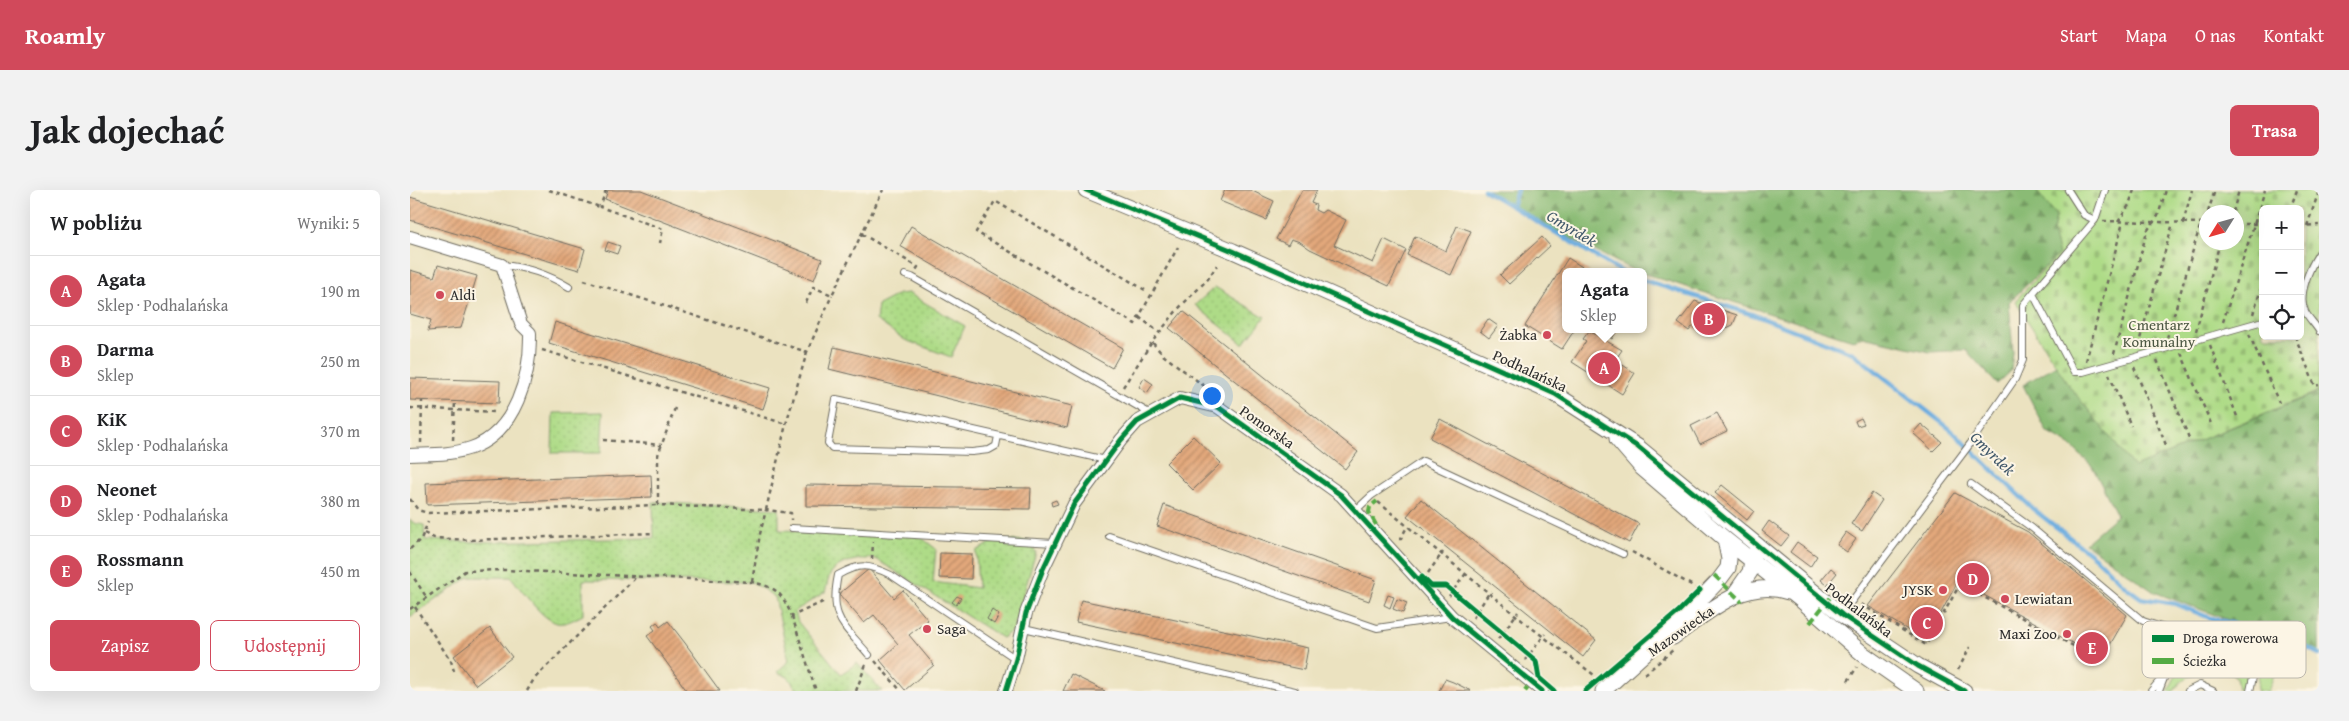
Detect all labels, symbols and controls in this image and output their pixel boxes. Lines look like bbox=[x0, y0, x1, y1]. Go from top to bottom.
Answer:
text: Roamly bbox=[25, 18, 105, 53]
text: Start bbox=[2060, 22, 2098, 49]
text: Mapa bbox=[2126, 22, 2167, 49]
text: O nas bbox=[2195, 22, 2236, 49]
text: Kontakt bbox=[2264, 22, 2324, 49]
text: Jak dojechać bbox=[30, 105, 224, 156]
button: Trasa bbox=[2230, 105, 2319, 156]
water label: Gmyrdek bbox=[1542, 204, 1602, 253]
north arrow bbox=[2199, 205, 2244, 250]
map controls bbox=[2259, 205, 2304, 340]
button: + bbox=[2259, 205, 2304, 250]
text: W pobliżu bbox=[50, 207, 142, 238]
text: Wyniki: 5 bbox=[297, 211, 360, 235]
button: − bbox=[2259, 250, 2304, 295]
text: Agata bbox=[97, 265, 146, 293]
popup bbox=[1562, 268, 1647, 333]
text: Agata bbox=[1580, 275, 1629, 303]
text: A bbox=[61, 279, 71, 303]
text: 190 m bbox=[320, 279, 360, 303]
place label: Aldi bbox=[450, 284, 476, 305]
marker: Aldi bbox=[434, 289, 446, 301]
text: Sklep · Podhalańska bbox=[97, 293, 228, 317]
button: locate bbox=[2259, 295, 2304, 340]
pin: B bbox=[1693, 300, 1725, 338]
text: Sklep bbox=[1580, 303, 1617, 327]
park label: Cmentarz Komunalny bbox=[2123, 314, 2196, 352]
place label: Żabka bbox=[1499, 324, 1537, 345]
marker: Żabka bbox=[1541, 329, 1553, 341]
text: Darma bbox=[97, 335, 154, 363]
street label: Podhalańska bbox=[1490, 344, 1571, 397]
text: B bbox=[61, 349, 71, 373]
text: 250 m bbox=[320, 349, 360, 373]
pin: A bbox=[1588, 349, 1620, 387]
text: Sklep bbox=[97, 363, 134, 387]
your location bbox=[1199, 383, 1225, 409]
street label: Pomorska bbox=[1236, 400, 1299, 453]
text: KiK bbox=[97, 405, 127, 433]
text: C bbox=[61, 419, 71, 443]
text: 370 m bbox=[320, 419, 360, 443]
water label: Gmyrdek bbox=[1965, 425, 2021, 481]
text: Sklep · Podhalańska bbox=[97, 433, 228, 457]
text: Neonet bbox=[97, 475, 157, 503]
text: D bbox=[61, 489, 71, 513]
text: 380 m bbox=[320, 489, 360, 513]
text: Sklep · Podhalańska bbox=[97, 503, 228, 527]
text: Rossmann bbox=[97, 545, 184, 573]
text: E bbox=[62, 559, 70, 583]
text: 450 m bbox=[320, 559, 360, 583]
pin: D bbox=[1957, 560, 1989, 598]
text: Sklep bbox=[97, 573, 134, 597]
street label: Podhalańska bbox=[1821, 577, 1897, 642]
place label: JYSK bbox=[1901, 579, 1933, 600]
marker: JYSK bbox=[1937, 584, 1949, 596]
place label: Lewiatan bbox=[2015, 588, 2073, 609]
marker: Lewiatan bbox=[1999, 593, 2011, 605]
street label: Mazowiecka bbox=[1643, 600, 1718, 661]
pin: C bbox=[1911, 604, 1943, 642]
place label: Saga bbox=[937, 618, 966, 639]
button: Zapisz bbox=[50, 620, 200, 671]
button: Udostępnij bbox=[210, 620, 360, 671]
legend bbox=[2142, 621, 2306, 678]
marker: Saga bbox=[921, 623, 933, 635]
place label: Maxi Zoo bbox=[1999, 623, 2057, 644]
marker: Maxi Zoo bbox=[2061, 628, 2073, 640]
text: Droga rowerowa bbox=[2183, 628, 2279, 648]
pin: E bbox=[2076, 629, 2108, 667]
text: Ścieżka bbox=[2183, 651, 2227, 671]

